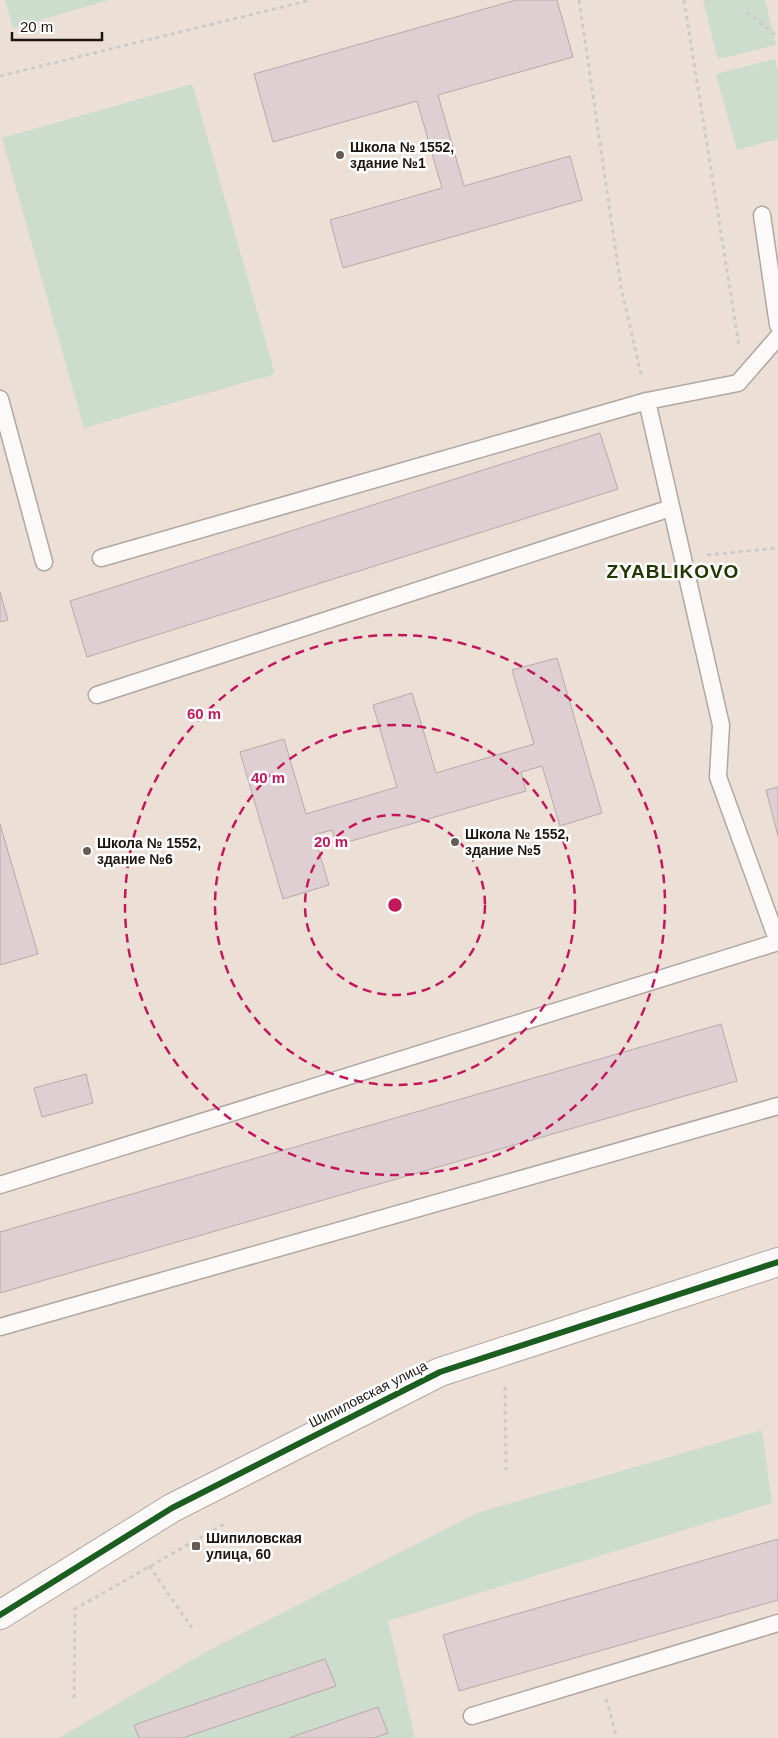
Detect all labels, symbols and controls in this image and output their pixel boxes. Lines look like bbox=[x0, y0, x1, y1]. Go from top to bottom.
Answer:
scale bar bbox=[12, 10, 102, 42]
text: 20 m bbox=[20, 18, 53, 35]
place label: Школа № 1552, здание №1 bbox=[350, 139, 454, 171]
marker: Школа № 1552, здание №1 bbox=[334, 149, 346, 161]
district label: ZYABLIKOVO bbox=[607, 561, 739, 582]
text: 60 m bbox=[187, 705, 221, 722]
text: 40 m bbox=[251, 769, 285, 786]
place label: Школа № 1552, здание №5 bbox=[465, 826, 569, 858]
text: 20 m bbox=[314, 833, 348, 850]
place label: Школа № 1552, здание №6 bbox=[97, 835, 201, 867]
marker: Школа № 1552, здание №5 bbox=[449, 836, 461, 848]
marker: Школа № 1552, здание №6 bbox=[81, 845, 93, 857]
centre of rings bbox=[386, 896, 404, 914]
street label: Шипиловская улица bbox=[306, 1357, 430, 1431]
place label: Шипиловская улица, 60 bbox=[206, 1530, 302, 1562]
marker: Шипиловская улица, 60 bbox=[190, 1540, 202, 1552]

